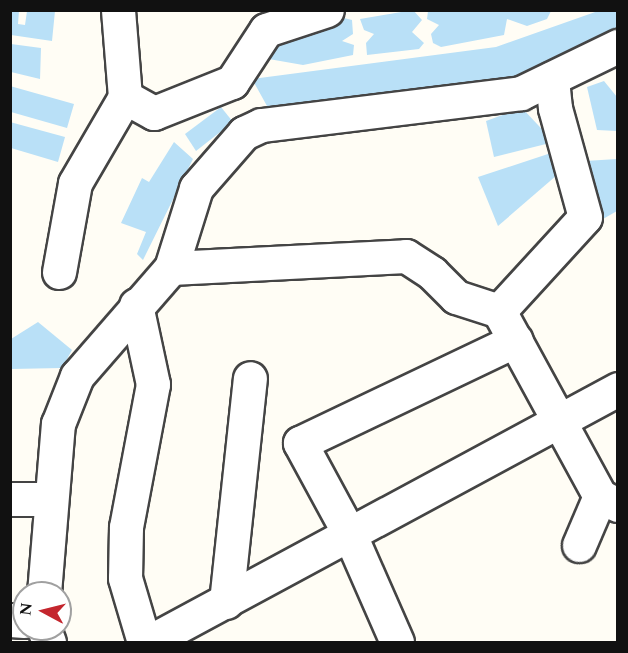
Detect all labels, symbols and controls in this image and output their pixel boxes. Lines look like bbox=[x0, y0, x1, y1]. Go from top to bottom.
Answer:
north arrow bbox=[12, 581, 72, 641]
text: N bbox=[13, 601, 39, 617]

